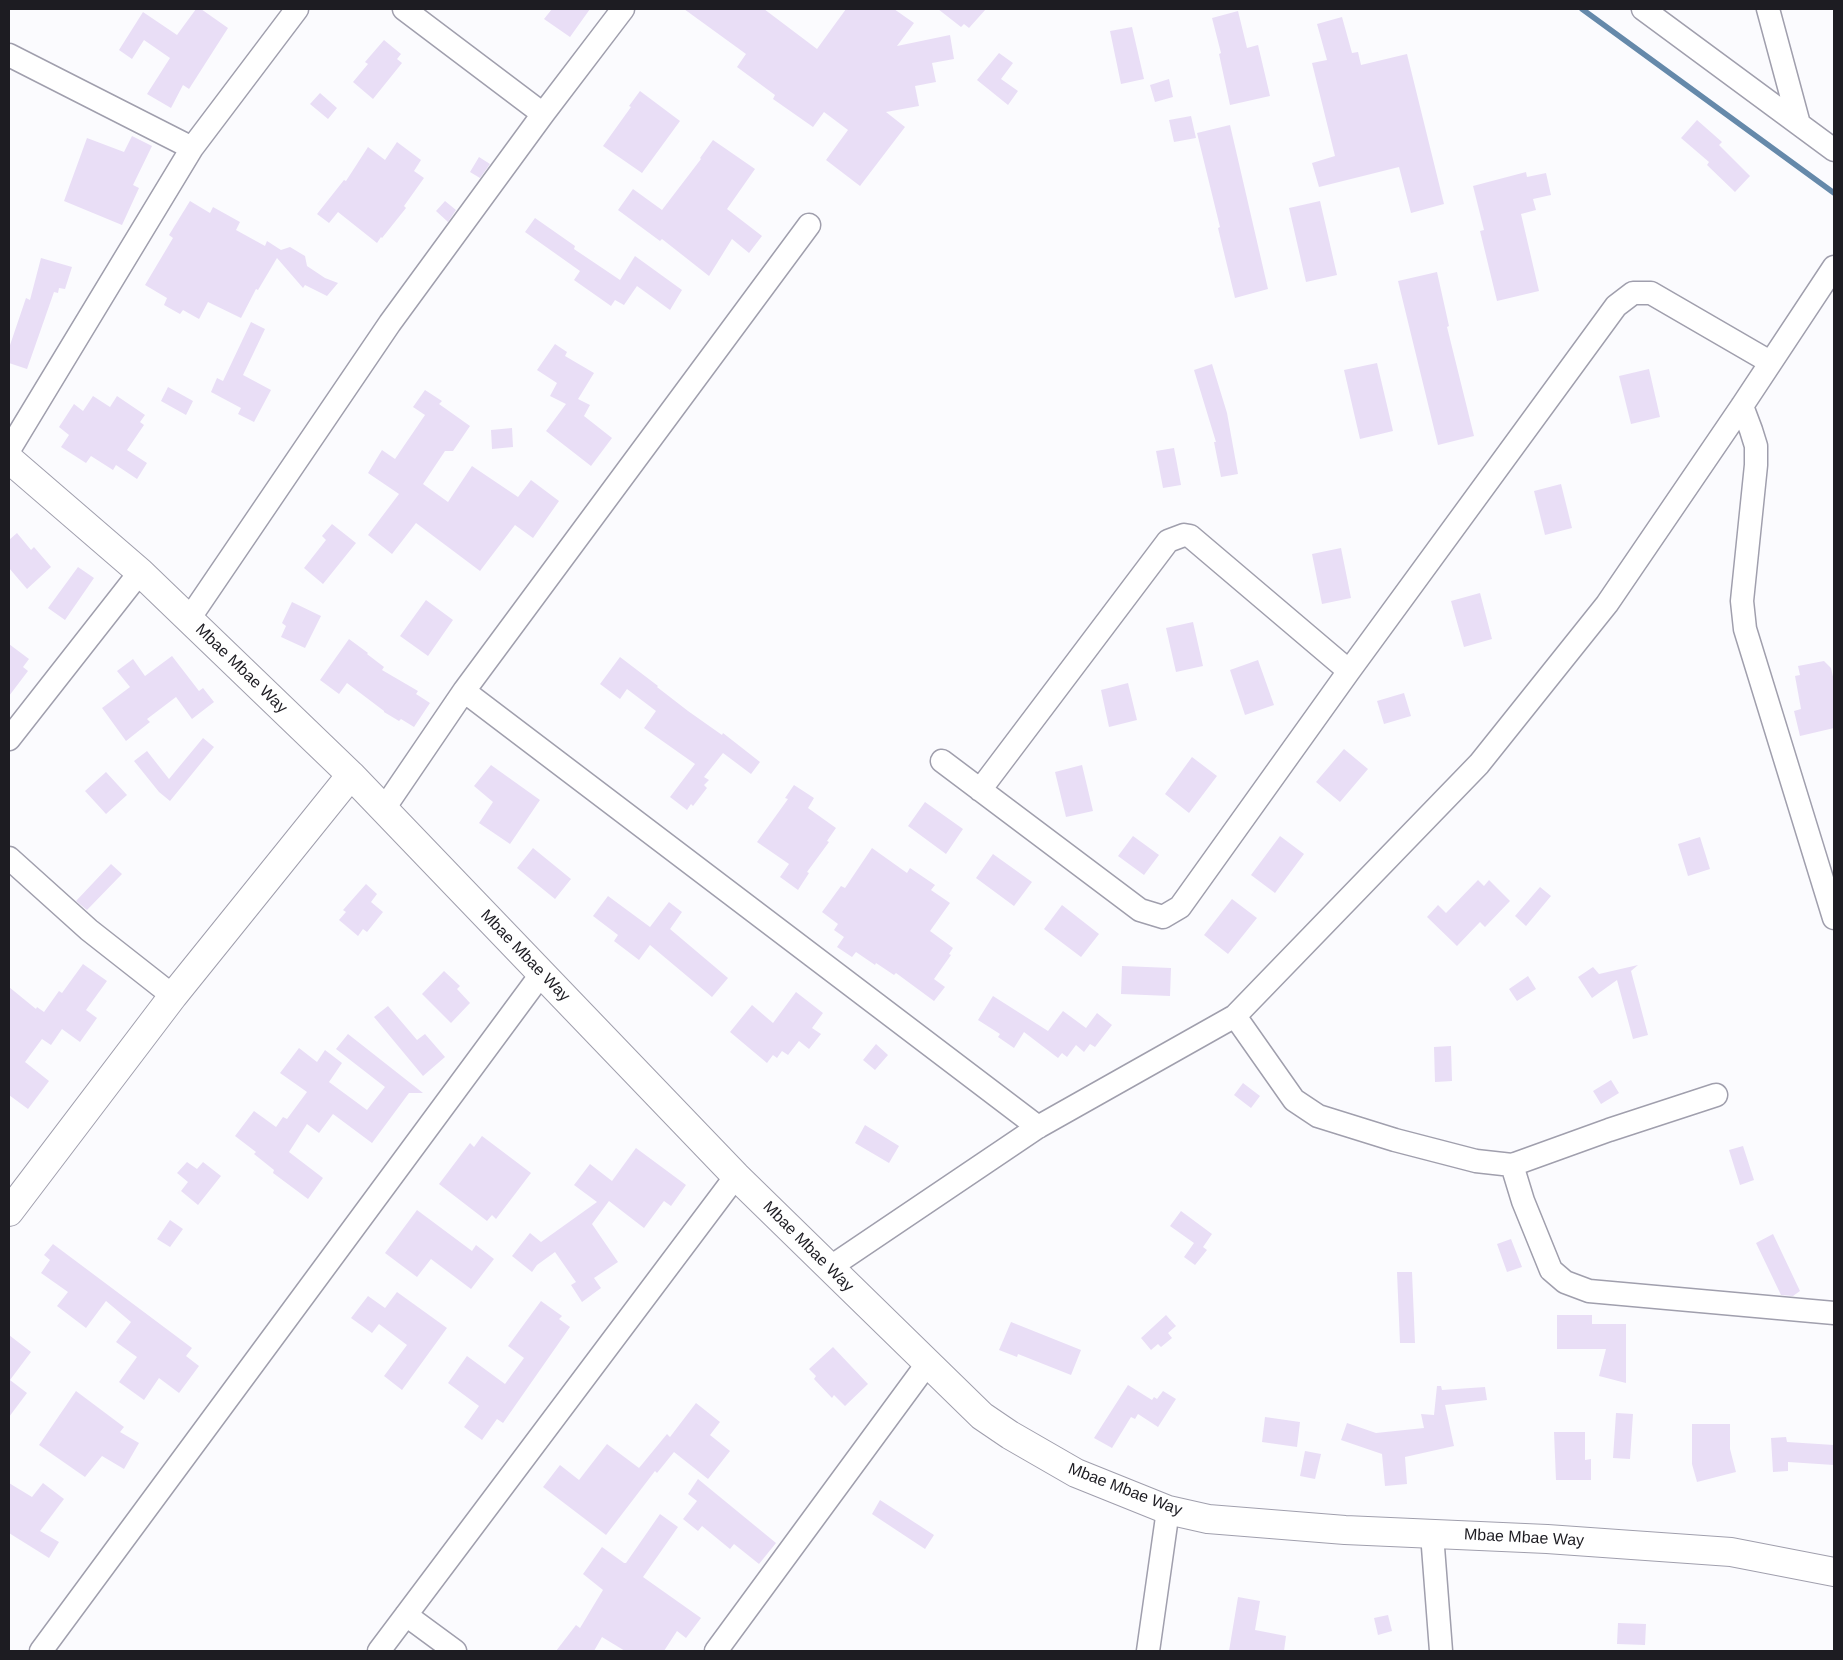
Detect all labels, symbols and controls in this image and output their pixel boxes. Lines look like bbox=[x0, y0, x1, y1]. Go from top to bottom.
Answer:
street label: Mbae Mbae Way bbox=[191, 620, 291, 718]
street label: Mbae Mbae Way bbox=[476, 906, 574, 1006]
street label: Mbae Mbae Way bbox=[759, 1198, 857, 1296]
street label: Mbae Mbae Way bbox=[1065, 1459, 1185, 1521]
street label: Mbae Mbae Way bbox=[1463, 1525, 1585, 1551]

